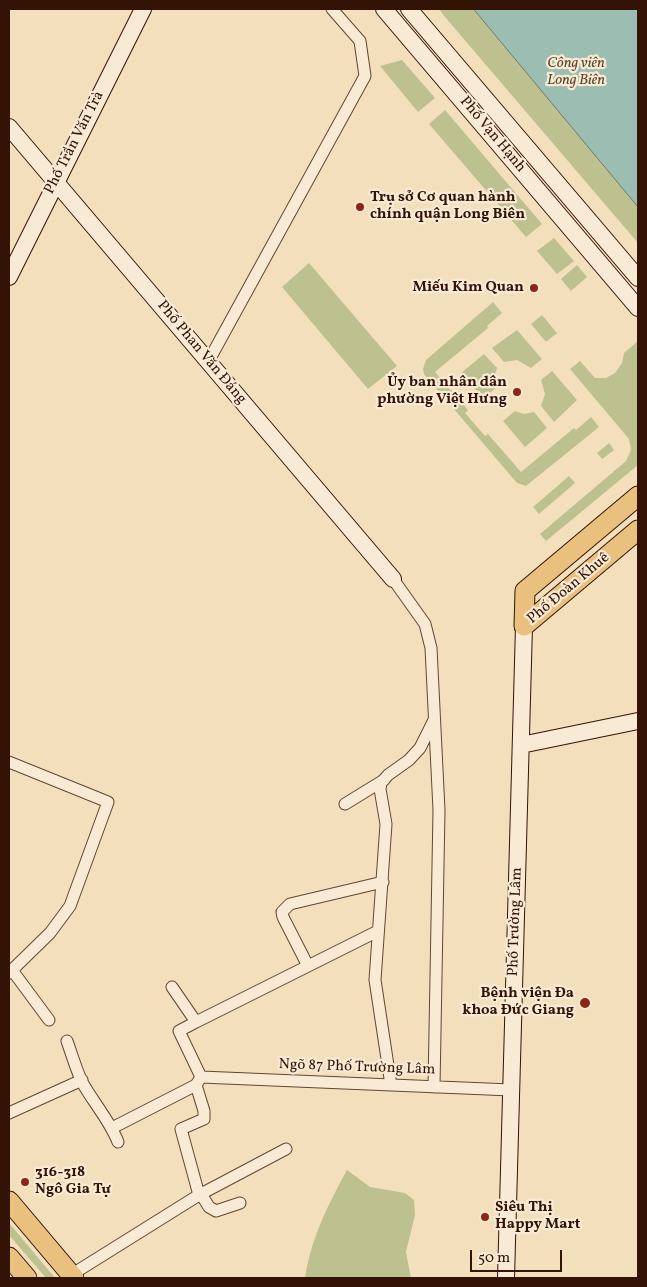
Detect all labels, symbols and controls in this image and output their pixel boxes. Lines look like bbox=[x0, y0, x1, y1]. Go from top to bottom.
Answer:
park label: Công viên Long Biên bbox=[547, 55, 605, 90]
street label: Phố Trần Văn Trà bbox=[41, 88, 109, 198]
street label: Phố Vạn Hạnh bbox=[455, 93, 529, 177]
place label: Trụ sở Cơ quan hành chính quận Long Biên bbox=[370, 189, 525, 224]
marker: Trụ sở Cơ quan hành chính quận Long Biên bbox=[354, 201, 366, 213]
place label: Miếu Kim Quan bbox=[413, 279, 524, 297]
marker: Miếu Kim Quan bbox=[528, 282, 540, 294]
street label: Phố Phan Văn Đáng bbox=[152, 298, 250, 408]
place label: Ủy ban nhân dân phường Việt Hưng bbox=[377, 374, 507, 409]
marker: Ủy ban nhân dân phường Việt Hưng bbox=[511, 386, 523, 398]
street label: Phố Đoàn Khuê bbox=[524, 549, 614, 629]
street label: Phố Trường Lâm bbox=[505, 867, 527, 977]
place label: Bệnh viện Đa khoa Đức Giang bbox=[462, 985, 574, 1020]
marker: Bệnh viện Đa khoa Đức Giang bbox=[578, 996, 592, 1010]
street label: Ngõ 87 Phố Trường Lâm bbox=[278, 1056, 436, 1080]
place label: 316-318 Ngô Gia Tự bbox=[35, 1164, 112, 1199]
marker: 316-318 Ngô Gia Tự bbox=[19, 1176, 31, 1188]
place label: Siêu Thị Happy Mart bbox=[495, 1199, 580, 1234]
marker: Siêu Thị Happy Mart bbox=[479, 1211, 491, 1223]
scale bar bbox=[472, 1240, 564, 1272]
text: 50 m bbox=[478, 1248, 510, 1269]

